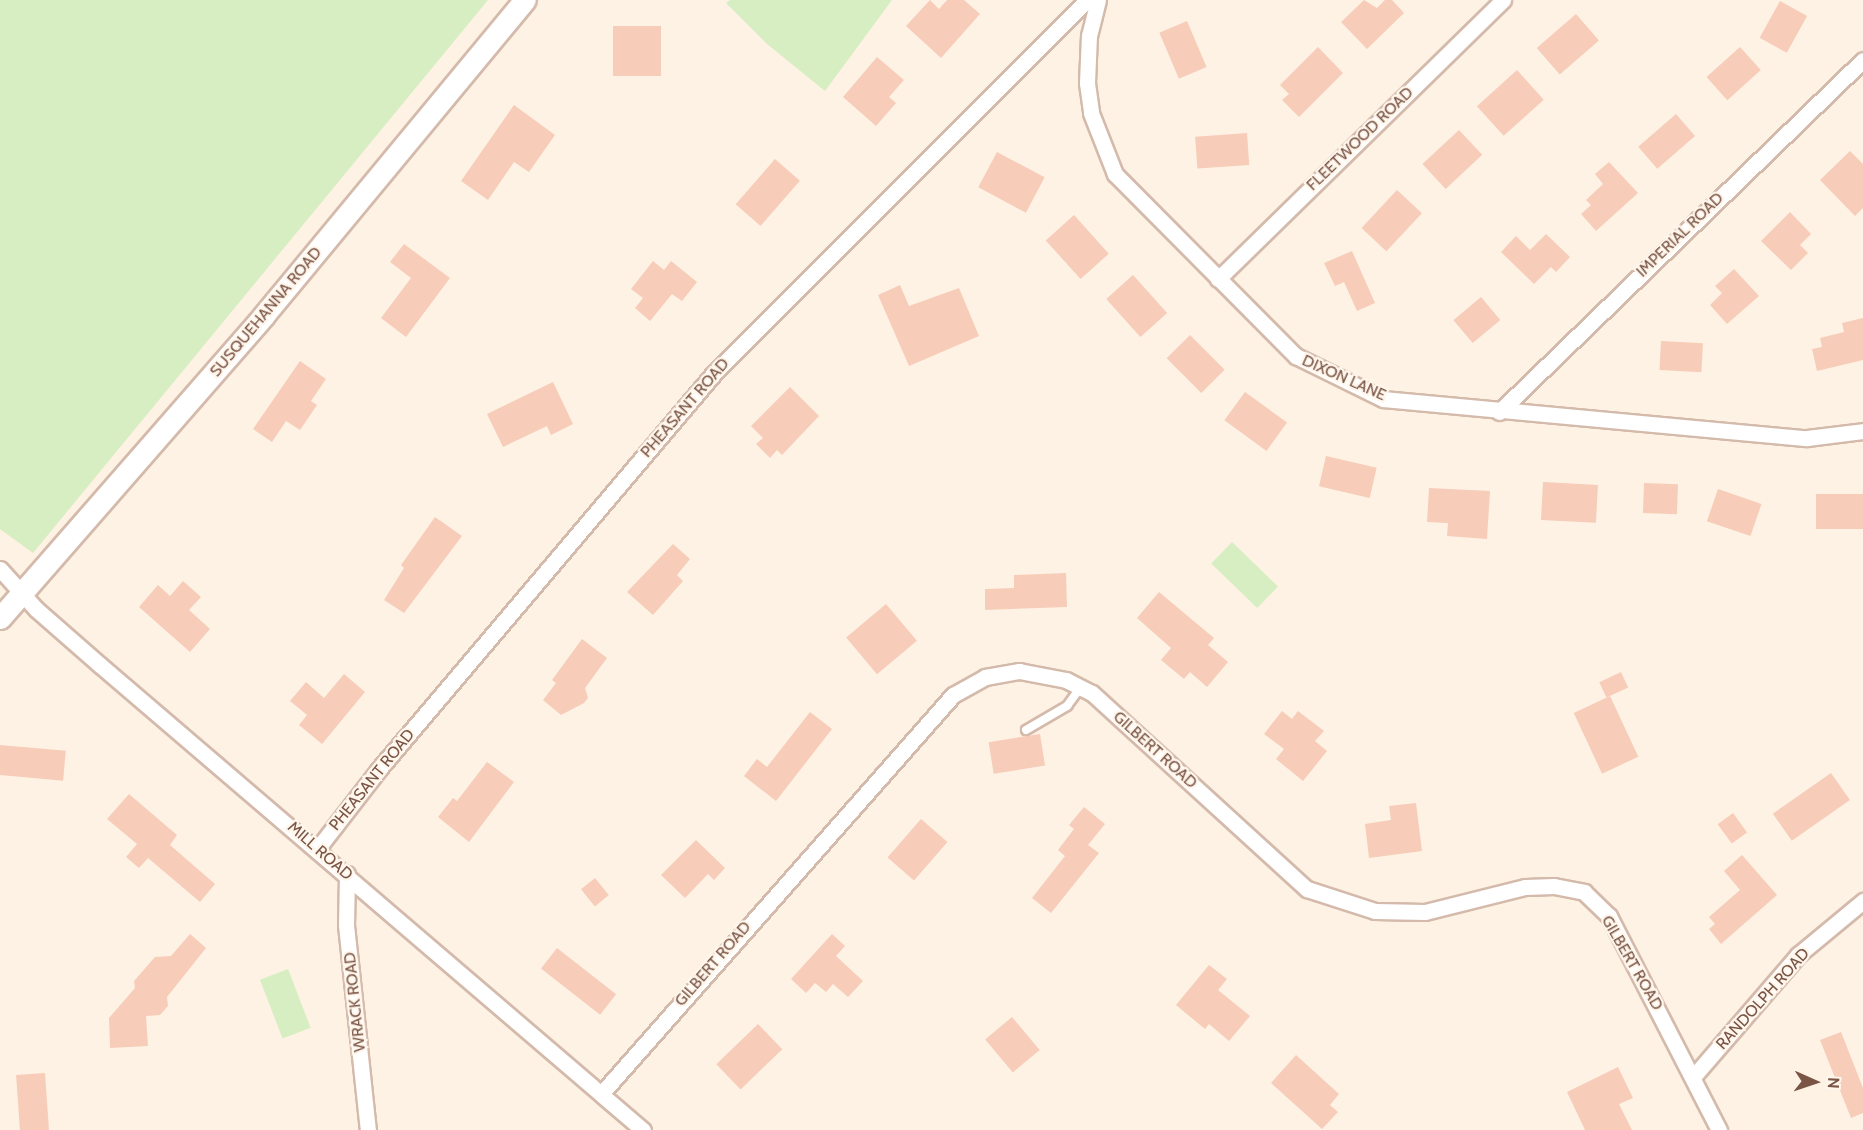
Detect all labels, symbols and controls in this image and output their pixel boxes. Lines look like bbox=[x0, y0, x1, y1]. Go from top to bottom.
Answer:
street label: FLEETWOOD ROAD bbox=[1303, 83, 1417, 195]
street label: IMPERIAL ROAD bbox=[1633, 189, 1727, 281]
street label: SUSQUEHANNA ROAD bbox=[206, 243, 326, 381]
street label: DIXON LANE bbox=[1299, 351, 1389, 405]
street label: PHEASANT ROAD bbox=[637, 355, 733, 461]
street label: GILBERT ROAD bbox=[1109, 707, 1201, 793]
street label: PHEASANT ROAD bbox=[325, 725, 419, 835]
street label: MILL ROAD bbox=[284, 818, 356, 884]
street label: GILBERT ROAD bbox=[1597, 912, 1667, 1014]
street label: GILBERT ROAD bbox=[671, 918, 755, 1010]
street label: RANDOLPH ROAD bbox=[1712, 944, 1814, 1054]
street label: WRACK ROAD bbox=[340, 951, 370, 1053]
north arrow bbox=[1785, 1052, 1845, 1112]
text: N bbox=[1824, 1077, 1843, 1089]

